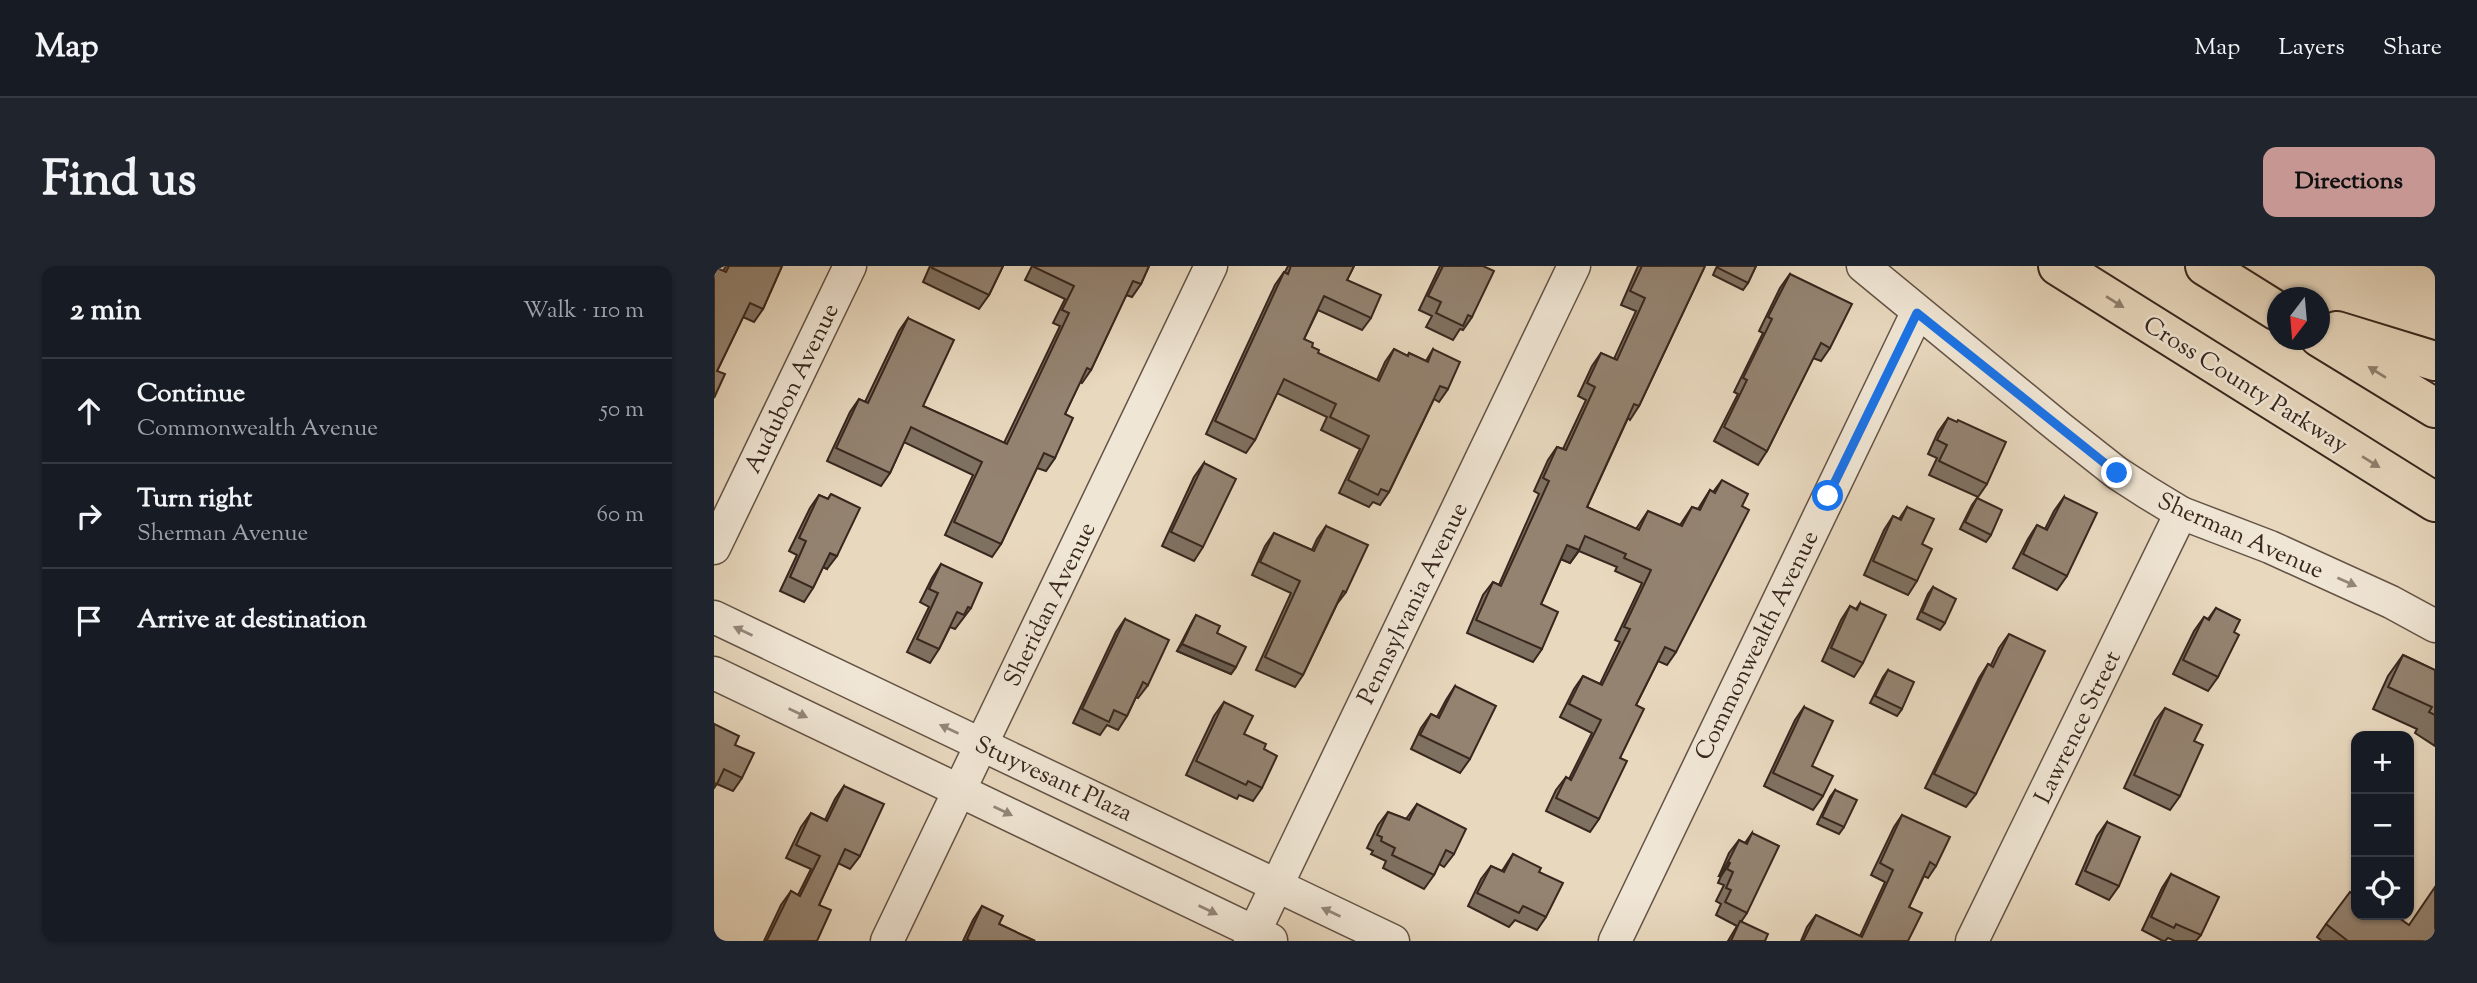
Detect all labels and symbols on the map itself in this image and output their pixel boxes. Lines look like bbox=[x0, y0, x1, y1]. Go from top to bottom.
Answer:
north arrow bbox=[2267, 287, 2330, 350]
one-way arrow bbox=[2106, 296, 2125, 309]
street label: Audubon Avenue bbox=[737, 298, 849, 480]
street label: Cross County Parkway bbox=[2136, 309, 2354, 463]
one-way arrow bbox=[2368, 366, 2387, 379]
one-way arrow bbox=[2361, 455, 2380, 468]
route end bbox=[2101, 457, 2132, 488]
route start bbox=[1812, 480, 1843, 511]
street label: Sherman Avenue bbox=[2152, 485, 2329, 589]
street label: Pennsylvania Avenue bbox=[1350, 497, 1477, 711]
street label: Sheridan Avenue bbox=[996, 517, 1105, 693]
street label: Commonwealth Avenue bbox=[1687, 525, 1828, 766]
one-way arrow bbox=[2337, 576, 2357, 588]
one-way arrow bbox=[733, 625, 753, 637]
street label: Lawrence Street bbox=[2027, 646, 2131, 810]
one-way arrow bbox=[788, 707, 808, 718]
one-way arrow bbox=[939, 723, 959, 734]
street label: Stuyvesant Plaza bbox=[969, 728, 1138, 831]
one-way arrow bbox=[993, 805, 1013, 817]
one-way arrow bbox=[1198, 904, 1218, 916]
one-way arrow bbox=[1321, 906, 1341, 917]

